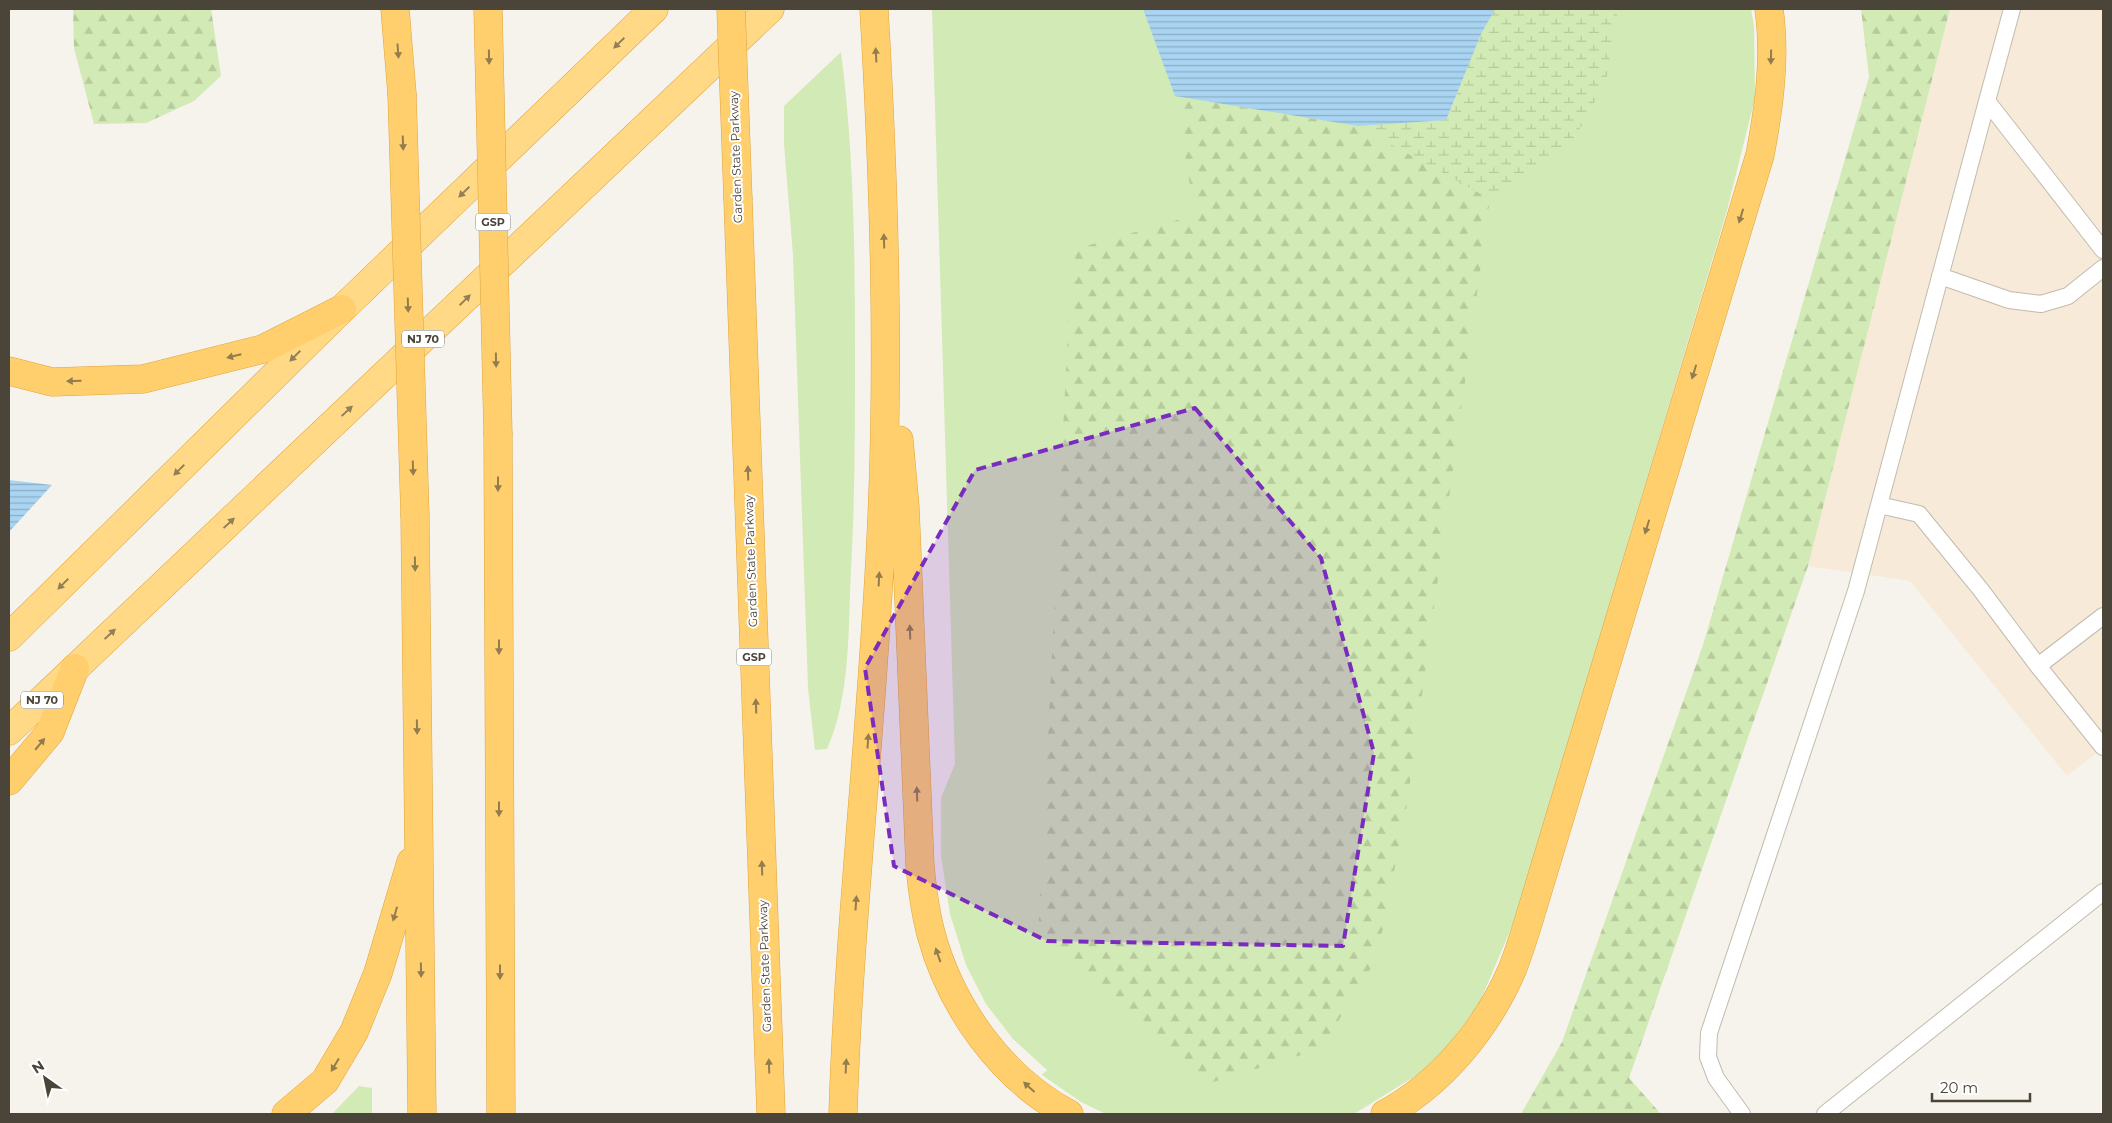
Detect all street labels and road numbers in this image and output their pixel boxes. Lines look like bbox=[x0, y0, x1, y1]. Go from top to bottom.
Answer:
street label: Garden State Parkway bbox=[726, 90, 745, 224]
road number: GSP bbox=[476, 213, 510, 230]
road number: NJ 70 bbox=[402, 330, 444, 348]
street label: Garden State Parkway bbox=[741, 494, 760, 628]
road number: GSP bbox=[736, 649, 772, 666]
road number: NJ 70 bbox=[21, 692, 63, 708]
street label: Garden State Parkway bbox=[755, 899, 774, 1033]

